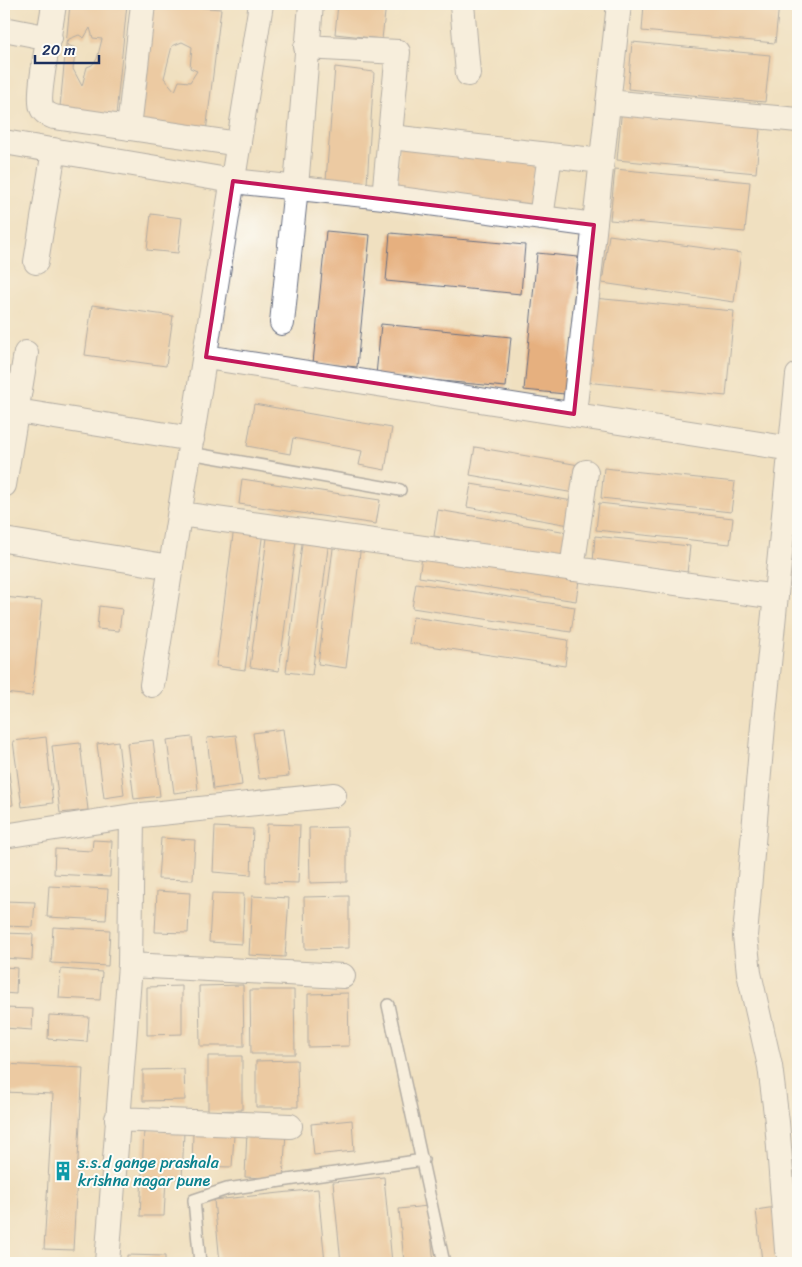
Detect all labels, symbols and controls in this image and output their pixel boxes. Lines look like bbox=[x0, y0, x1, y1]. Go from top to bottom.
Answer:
scale bar bbox=[35, 32, 99, 64]
text: 20 m bbox=[42, 37, 76, 63]
place label: s.s.d gange prashala krishna nagar pune bbox=[77, 1148, 220, 1195]
building icon: s.s.d gange prashala krishna nagar pune bbox=[52, 1160, 74, 1182]

